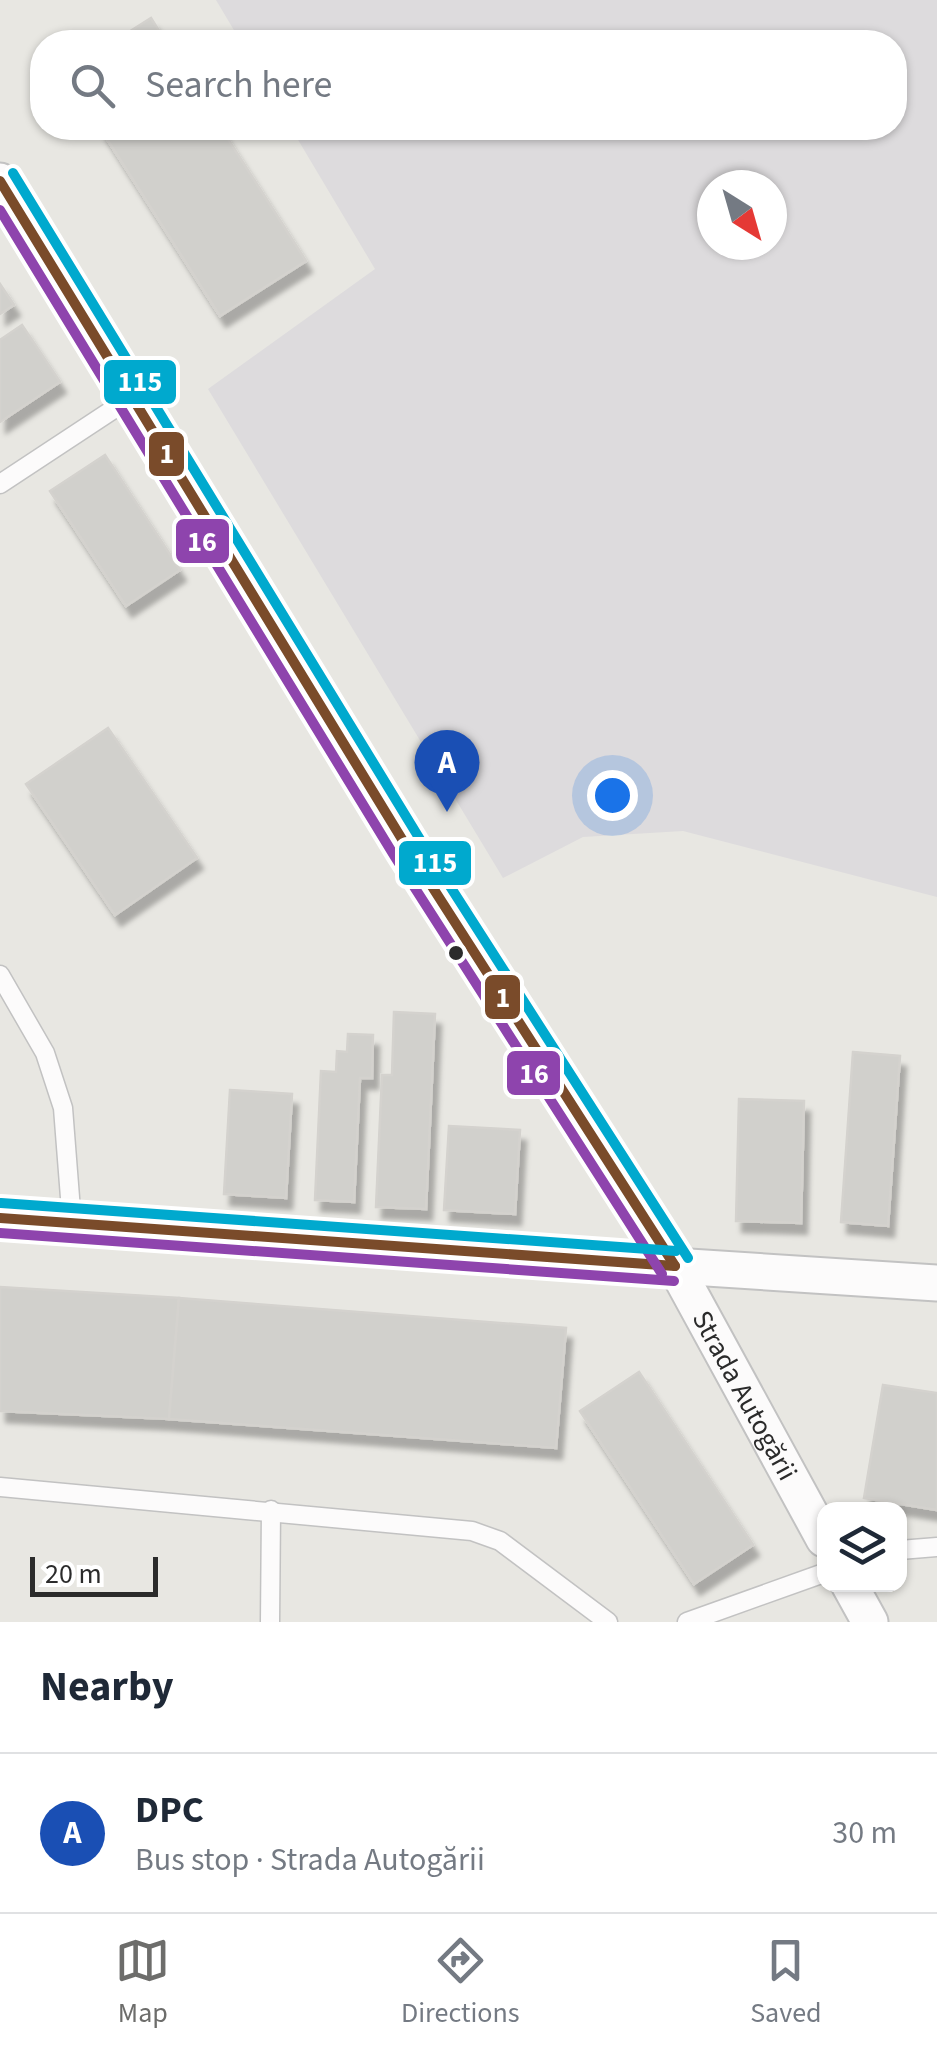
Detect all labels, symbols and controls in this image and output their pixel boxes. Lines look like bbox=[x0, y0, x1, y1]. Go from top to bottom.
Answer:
search box bbox=[30, 30, 907, 140]
icon: search bbox=[65, 58, 120, 113]
text: Search here bbox=[145, 58, 332, 112]
north arrow bbox=[697, 170, 787, 260]
line badge: 115 bbox=[102, 358, 178, 406]
text: 115 bbox=[118, 362, 162, 402]
line badge: 1 bbox=[147, 430, 186, 478]
text: 1 bbox=[160, 434, 174, 474]
line badge: 16 bbox=[174, 517, 231, 565]
text: 16 bbox=[187, 522, 217, 562]
pin: A bbox=[414, 730, 480, 812]
your location bbox=[587, 770, 638, 821]
line badge: 115 bbox=[397, 839, 473, 887]
text: 115 bbox=[413, 843, 457, 883]
unlabelled marker bbox=[446, 943, 466, 963]
line badge: 1 bbox=[483, 973, 522, 1021]
text: 1 bbox=[496, 978, 510, 1018]
line badge: 16 bbox=[505, 1049, 562, 1097]
text: 16 bbox=[519, 1054, 549, 1094]
street label: Strada Autogării bbox=[682, 1303, 807, 1488]
map controls bbox=[817, 1502, 907, 1592]
button: layers bbox=[817, 1502, 907, 1592]
scale bar bbox=[30, 1552, 158, 1596]
text: 20 m bbox=[45, 1554, 102, 1594]
text: Nearby bbox=[40, 1657, 174, 1717]
text: DPC bbox=[135, 1783, 204, 1837]
text: A bbox=[63, 1810, 82, 1856]
text: 30 m bbox=[832, 1810, 897, 1856]
text: Bus stop · Strada Autogării bbox=[135, 1837, 485, 1883]
tab: Map bbox=[115, 1933, 170, 2033]
tab: Directions bbox=[401, 1933, 520, 2033]
tab: Saved bbox=[750, 1933, 822, 2033]

